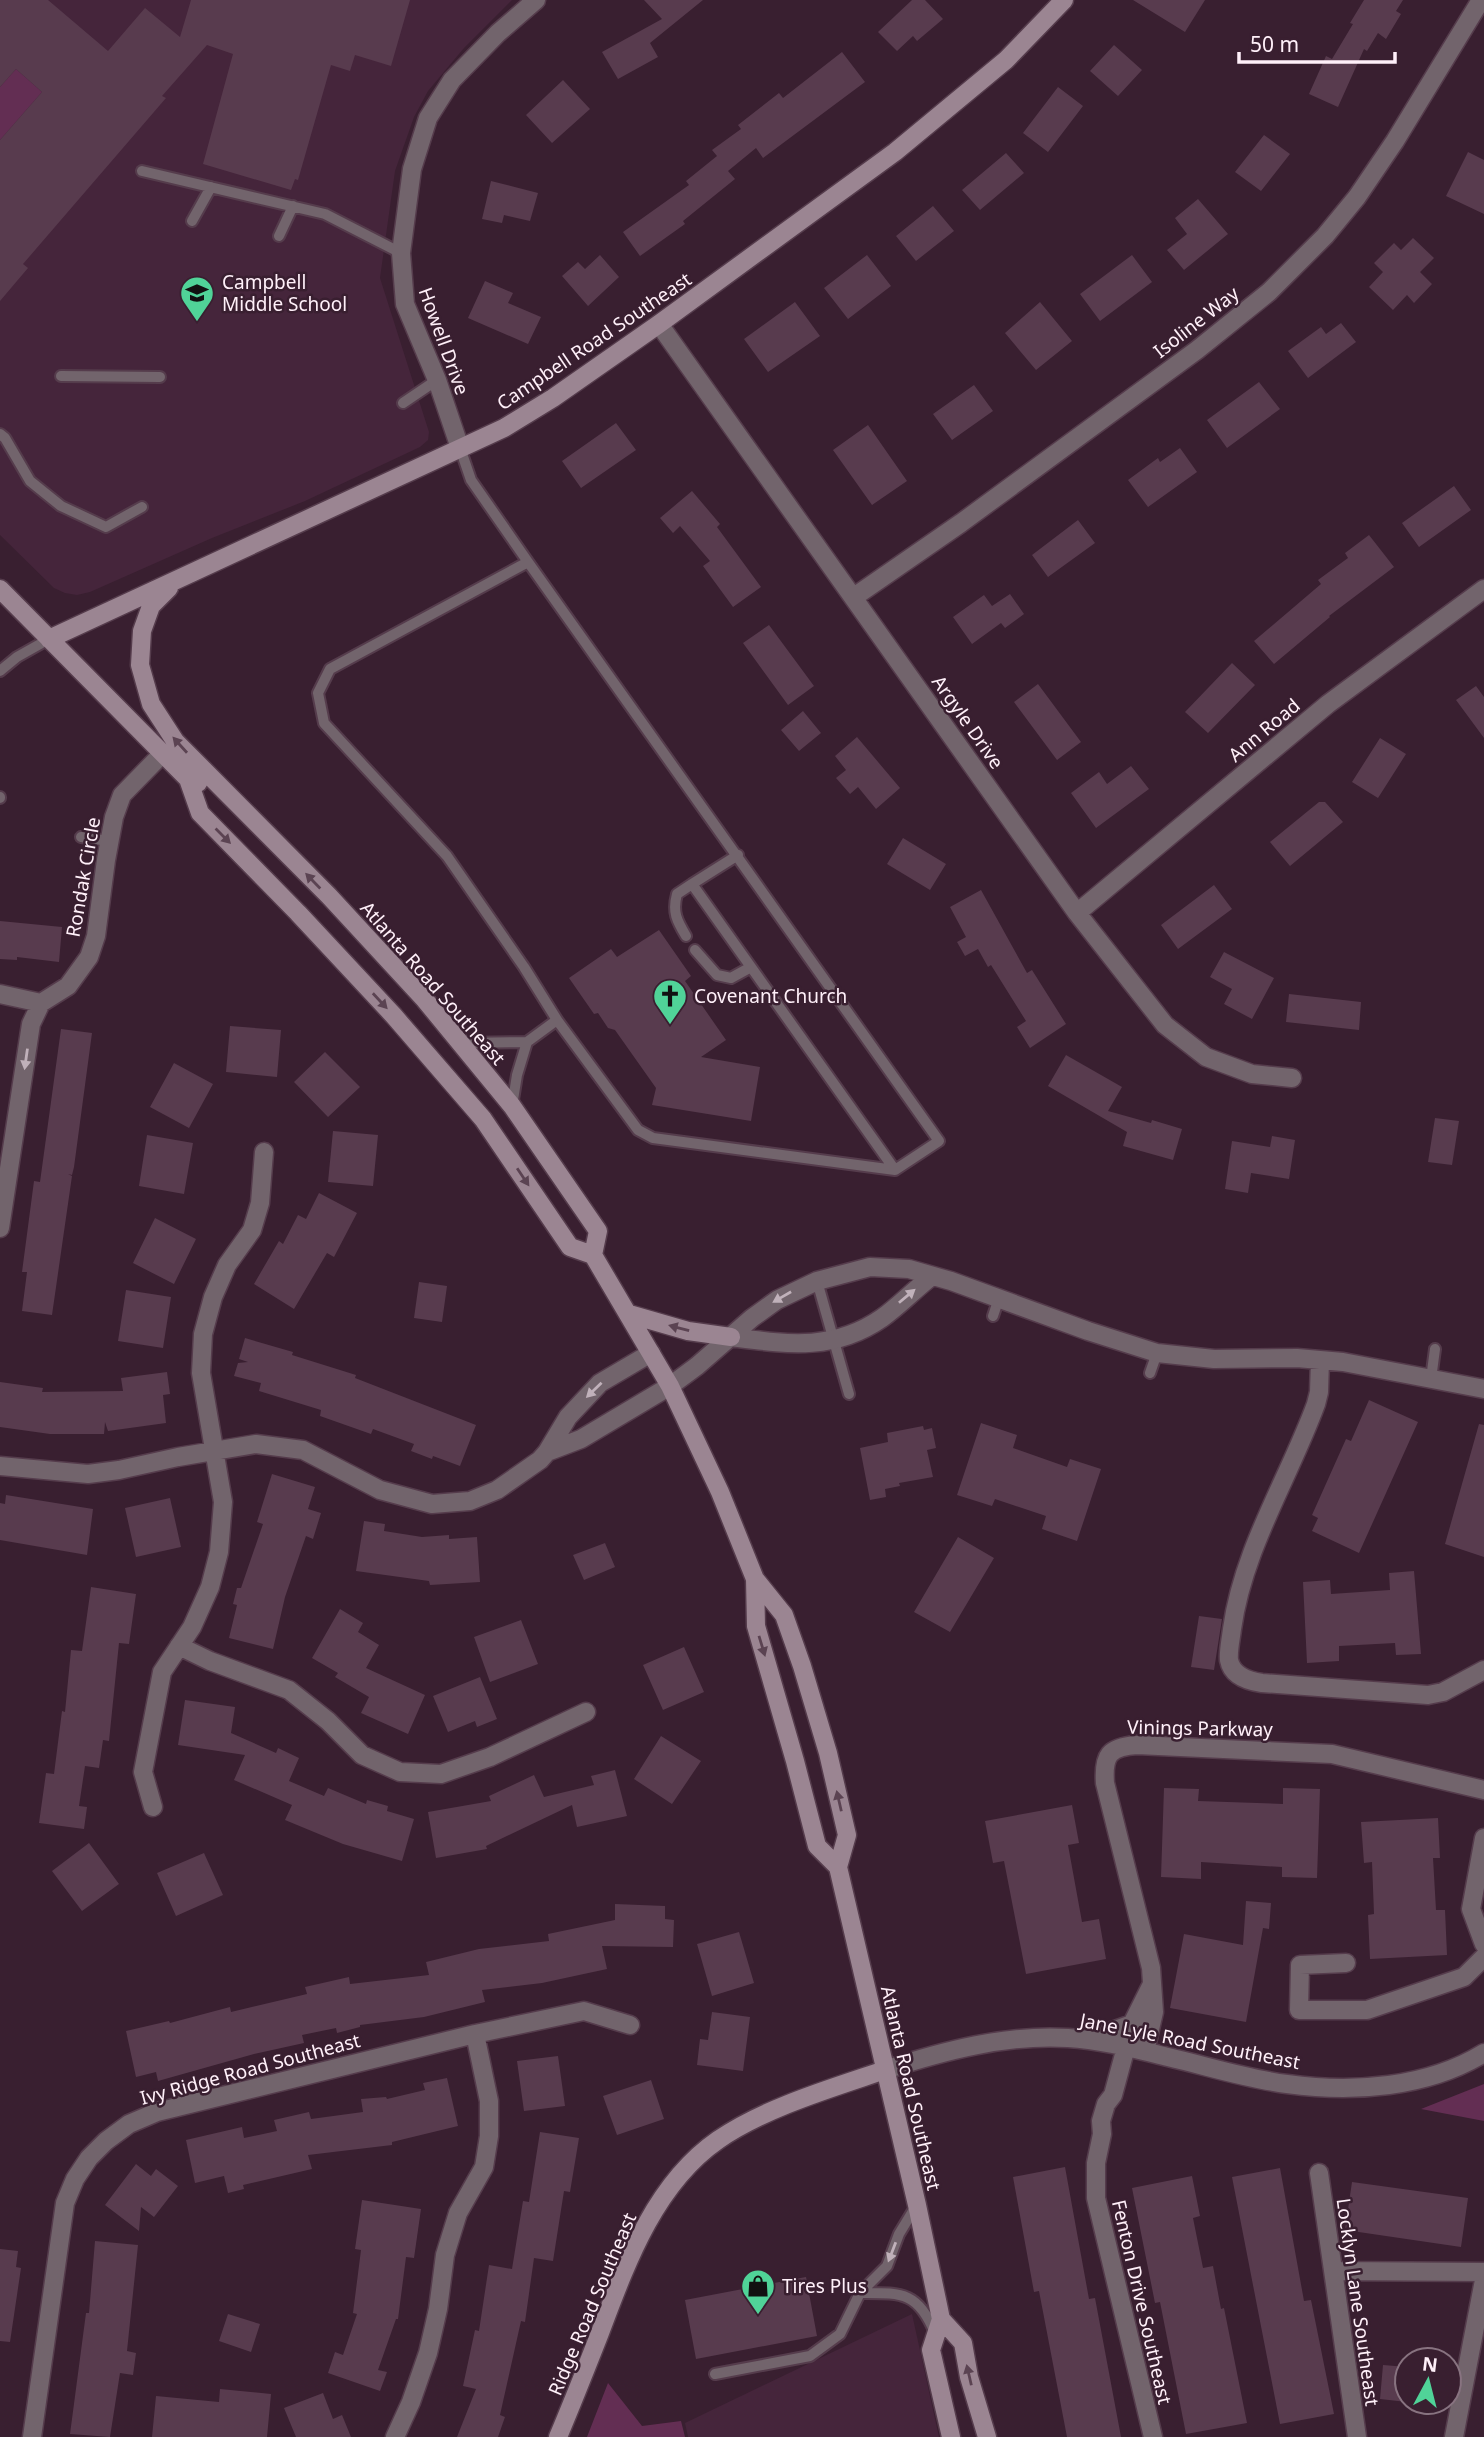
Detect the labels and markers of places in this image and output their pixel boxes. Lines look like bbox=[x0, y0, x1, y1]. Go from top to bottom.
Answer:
place label: Campbell Middle School bbox=[222, 269, 347, 317]
school or university icon: Campbell Middle School bbox=[178, 274, 216, 323]
church icon: Covenant Church bbox=[651, 977, 689, 1026]
place label: Covenant Church bbox=[694, 983, 847, 1009]
shop icon: Tires Plus bbox=[739, 2267, 777, 2316]
place label: Tires Plus bbox=[782, 2273, 867, 2299]

